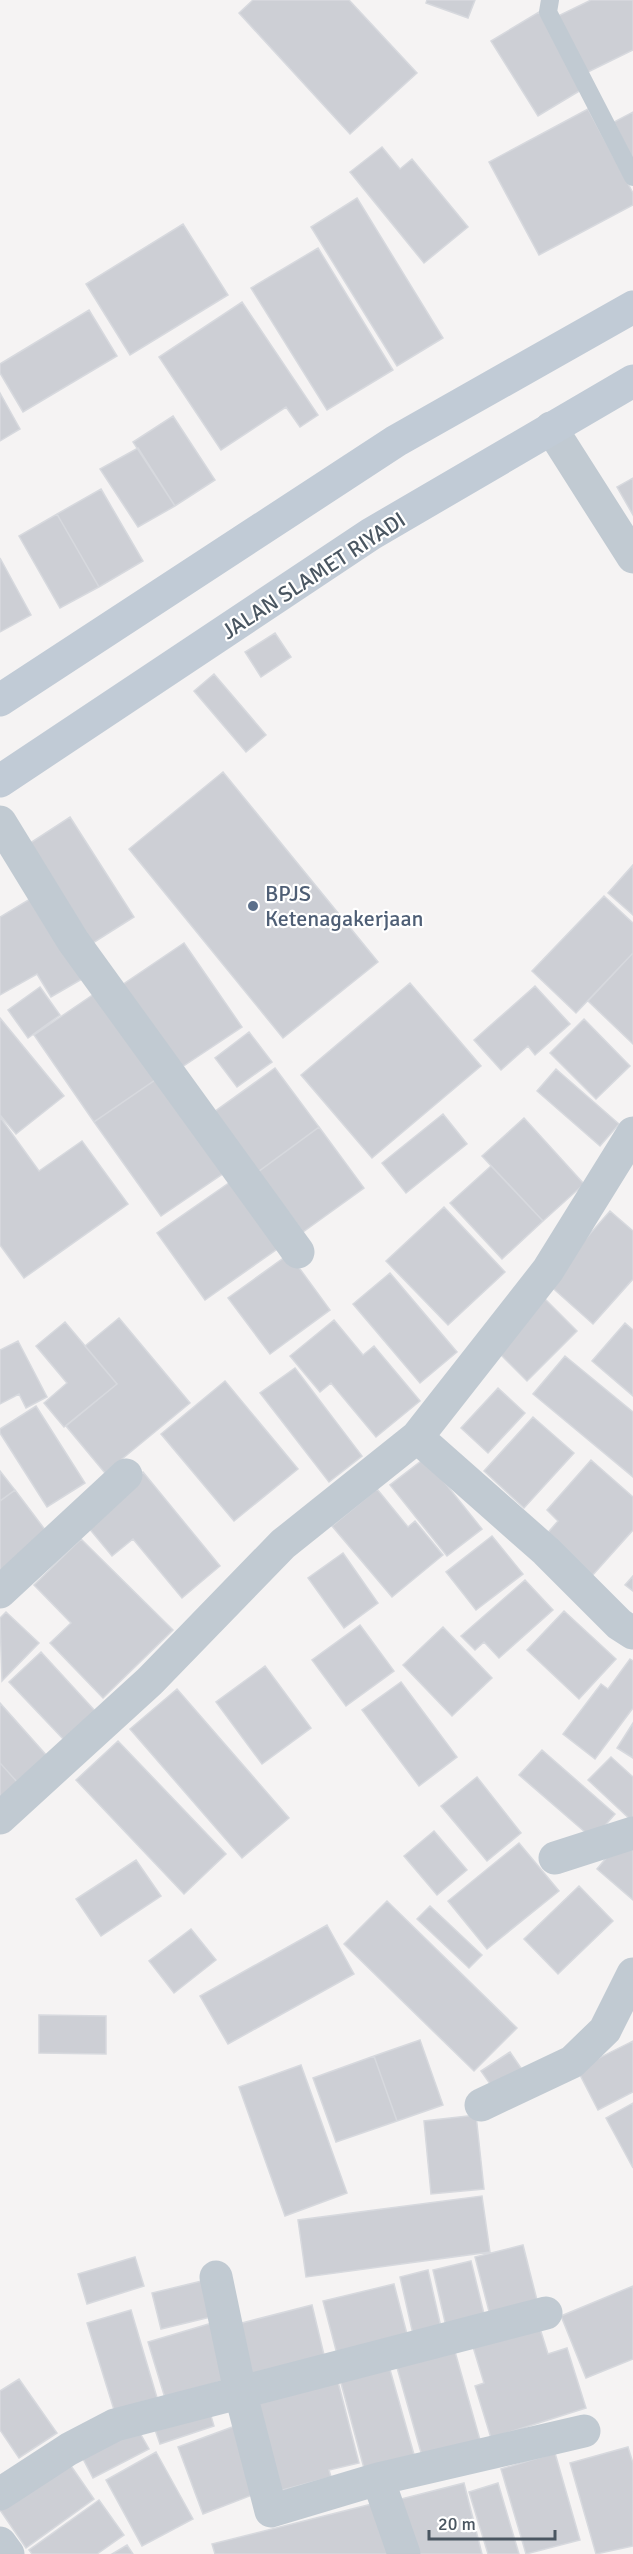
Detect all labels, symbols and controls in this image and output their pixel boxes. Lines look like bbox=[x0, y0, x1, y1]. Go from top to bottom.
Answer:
street label: JALAN SLAMET RIYADI bbox=[216, 506, 410, 645]
place label: BPJS Ketenagakerjaan bbox=[265, 880, 424, 932]
marker: BPJS Ketenagakerjaan bbox=[246, 899, 260, 913]
scale bar bbox=[429, 2503, 555, 2541]
text: 20 m bbox=[438, 2513, 476, 2535]

